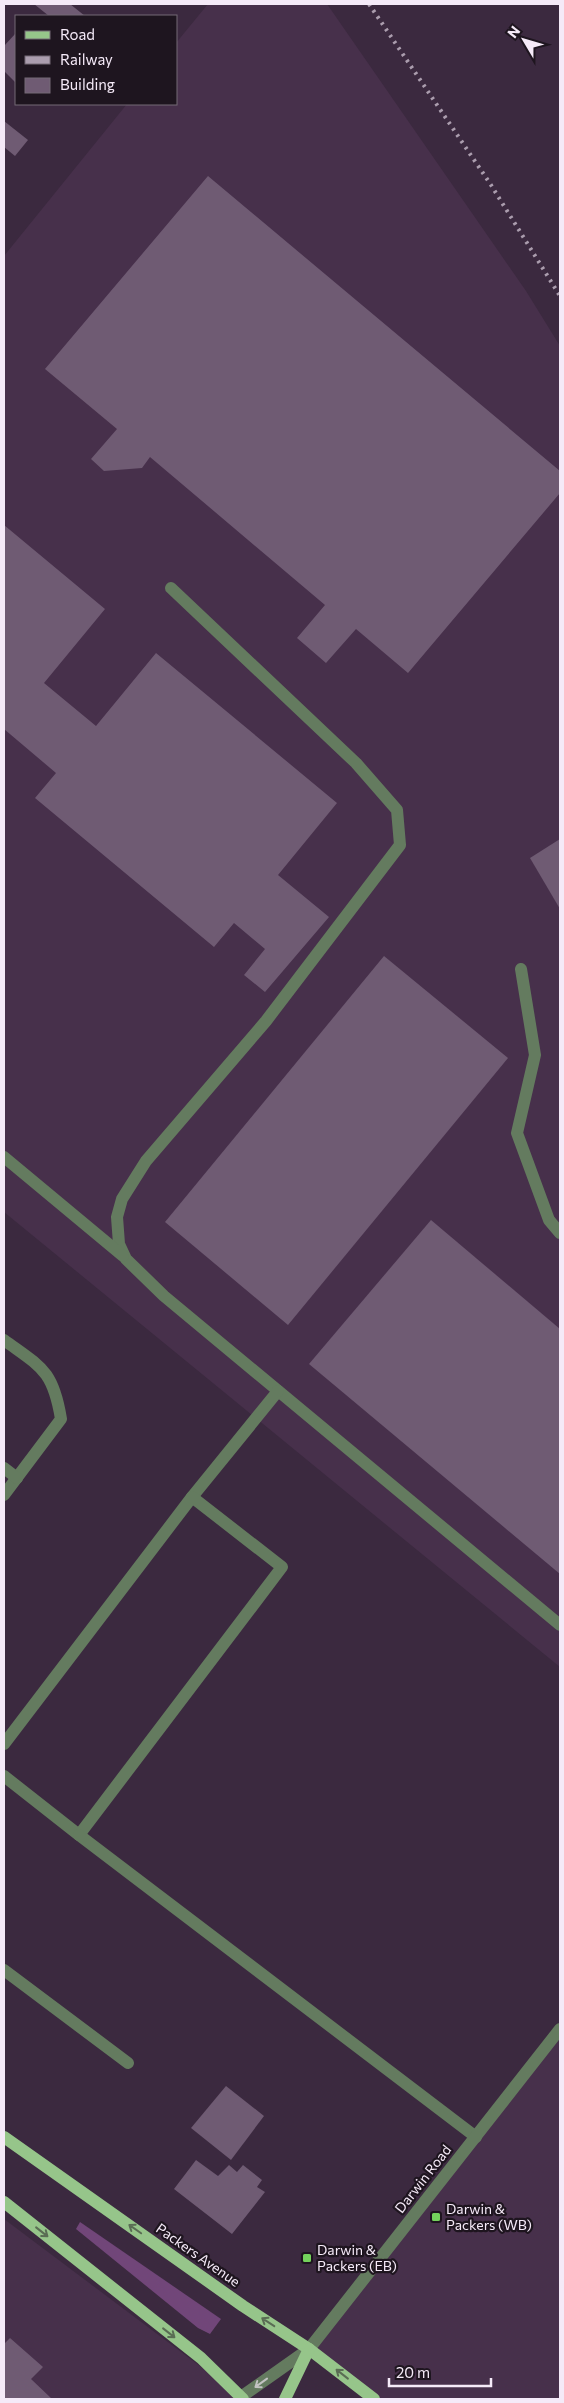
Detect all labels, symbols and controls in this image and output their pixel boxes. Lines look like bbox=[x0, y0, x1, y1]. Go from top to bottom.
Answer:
legend bbox=[15, 15, 178, 105]
north arrow bbox=[499, 15, 549, 65]
text: N bbox=[503, 22, 523, 41]
text: Road bbox=[60, 25, 95, 43]
text: Railway bbox=[60, 50, 113, 68]
text: Building bbox=[60, 75, 115, 93]
street label: Darwin Road bbox=[391, 2141, 454, 2216]
place label: Darwin & Packers (WB) bbox=[446, 2200, 532, 2233]
marker: Darwin & Packers (WB) bbox=[430, 2211, 442, 2223]
street label: Packers Avenue bbox=[153, 2219, 244, 2290]
one-way arrow bbox=[128, 2224, 142, 2234]
one-way arrow bbox=[35, 2227, 48, 2238]
place label: Darwin & Packers (EB) bbox=[317, 2241, 397, 2274]
marker: Darwin & Packers (EB) bbox=[301, 2252, 313, 2264]
one-way arrow bbox=[262, 2317, 276, 2327]
one-way arrow bbox=[163, 2327, 176, 2338]
scale bar bbox=[389, 2356, 492, 2388]
text: 20 m bbox=[396, 2363, 430, 2381]
one-way arrow bbox=[335, 2369, 348, 2380]
one-way arrow bbox=[254, 2378, 268, 2388]

